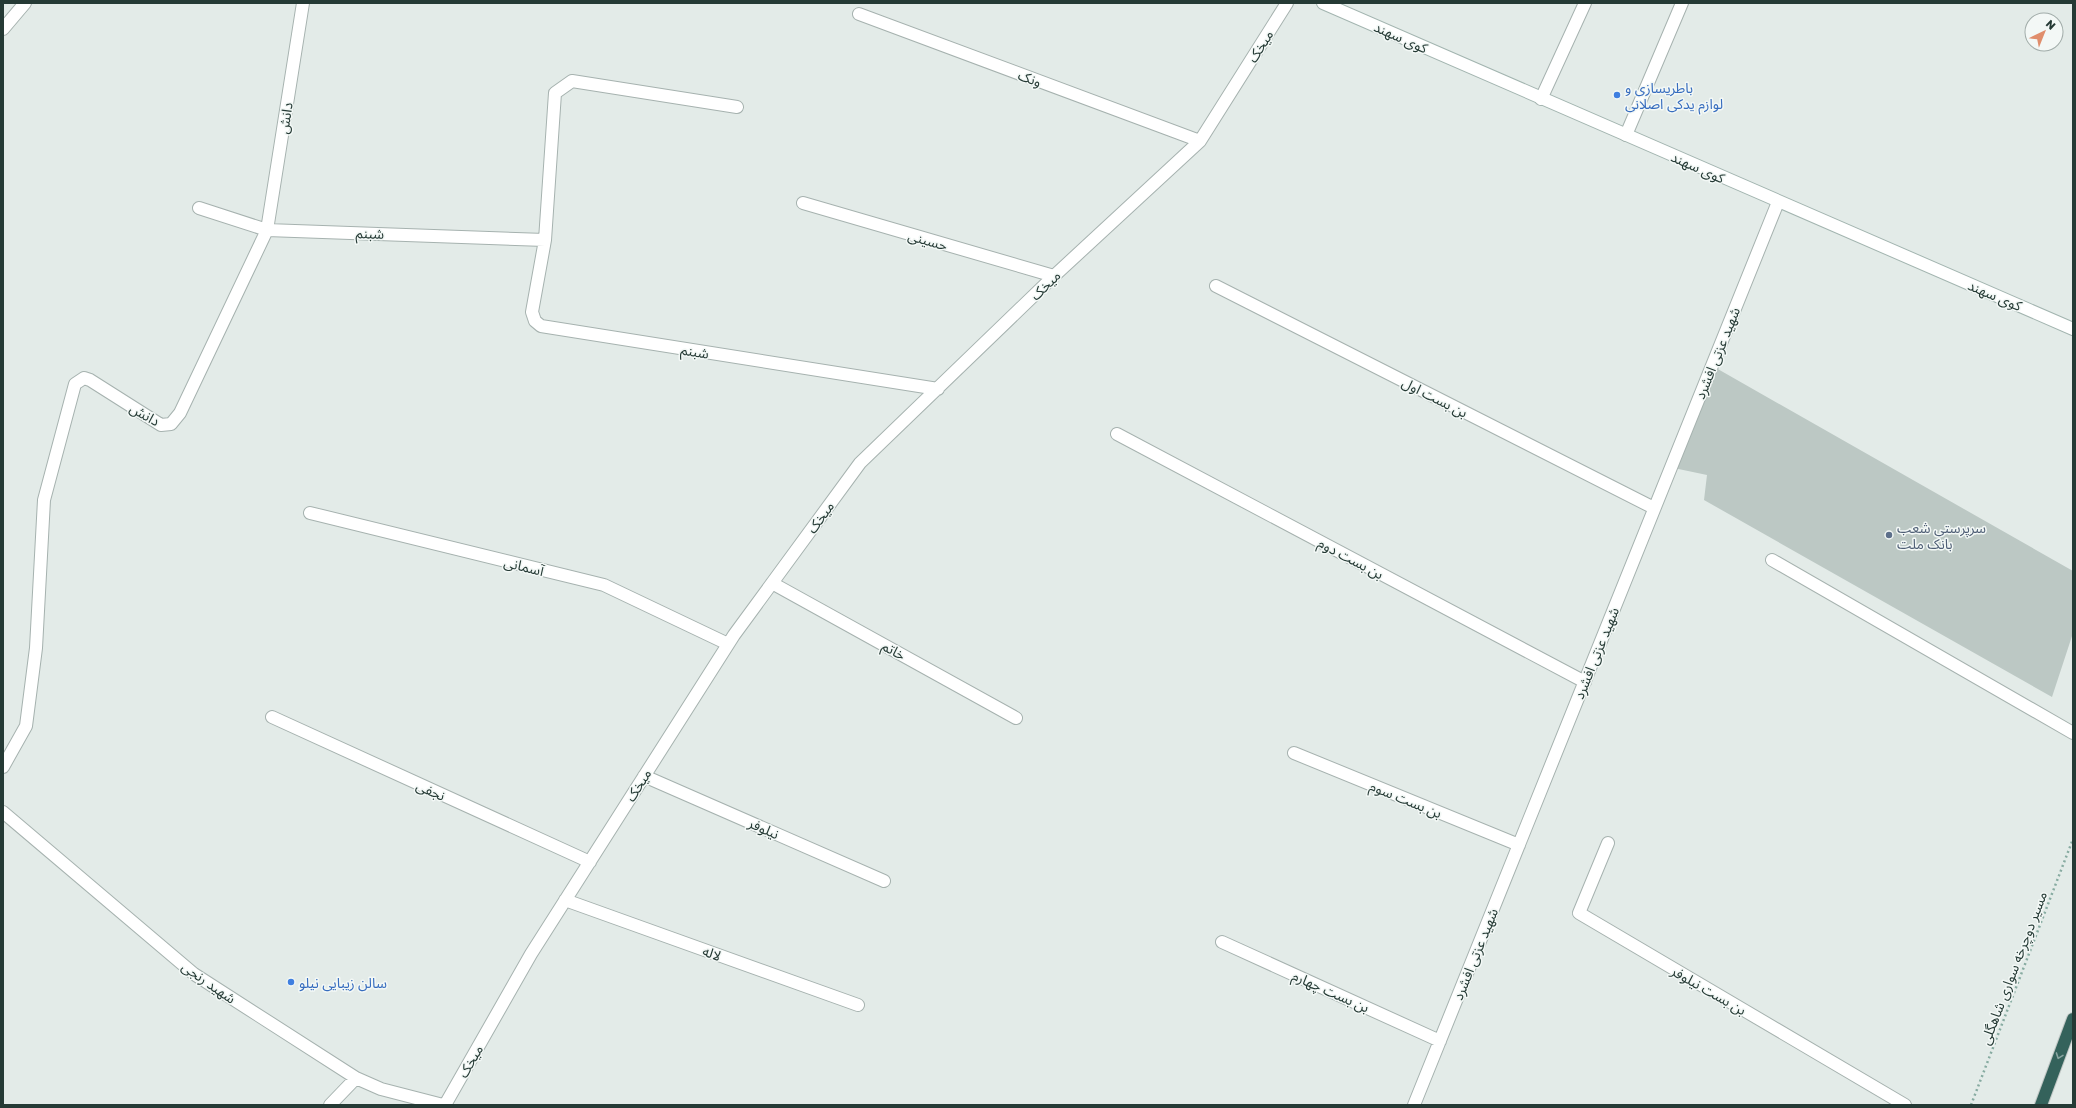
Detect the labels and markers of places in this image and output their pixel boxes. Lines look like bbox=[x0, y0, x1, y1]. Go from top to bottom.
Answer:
place label: باطریسازی و لوازم یدکی اصلانی bbox=[1625, 79, 1723, 115]
marker: باطریسازی و لوازم یدکی اصلانی bbox=[1612, 90, 1622, 100]
place label: سرپرستی شعب بانک ملت bbox=[1897, 519, 1986, 552]
marker: سرپرستی شعب بانک ملت bbox=[1884, 530, 1894, 540]
place label: سالن زیبایی نیلو bbox=[299, 974, 387, 992]
marker: سالن زیبایی نیلو bbox=[286, 977, 296, 987]

